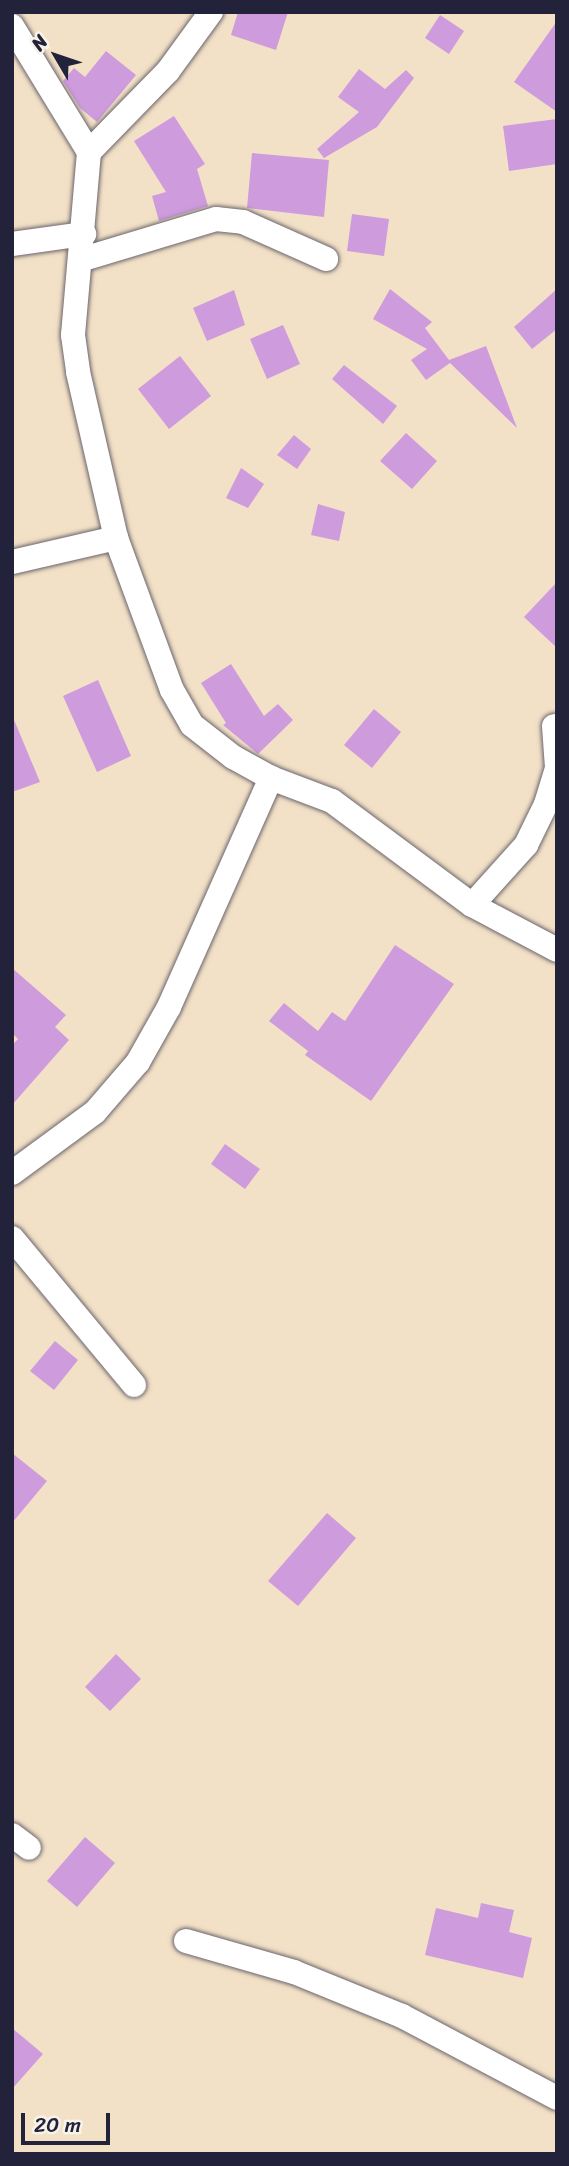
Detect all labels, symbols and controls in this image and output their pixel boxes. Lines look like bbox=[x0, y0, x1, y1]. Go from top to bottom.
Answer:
north arrow bbox=[21, 21, 91, 91]
text: N bbox=[22, 27, 56, 58]
scale bar bbox=[24, 2100, 114, 2144]
text: 20 m bbox=[34, 2106, 81, 2144]

